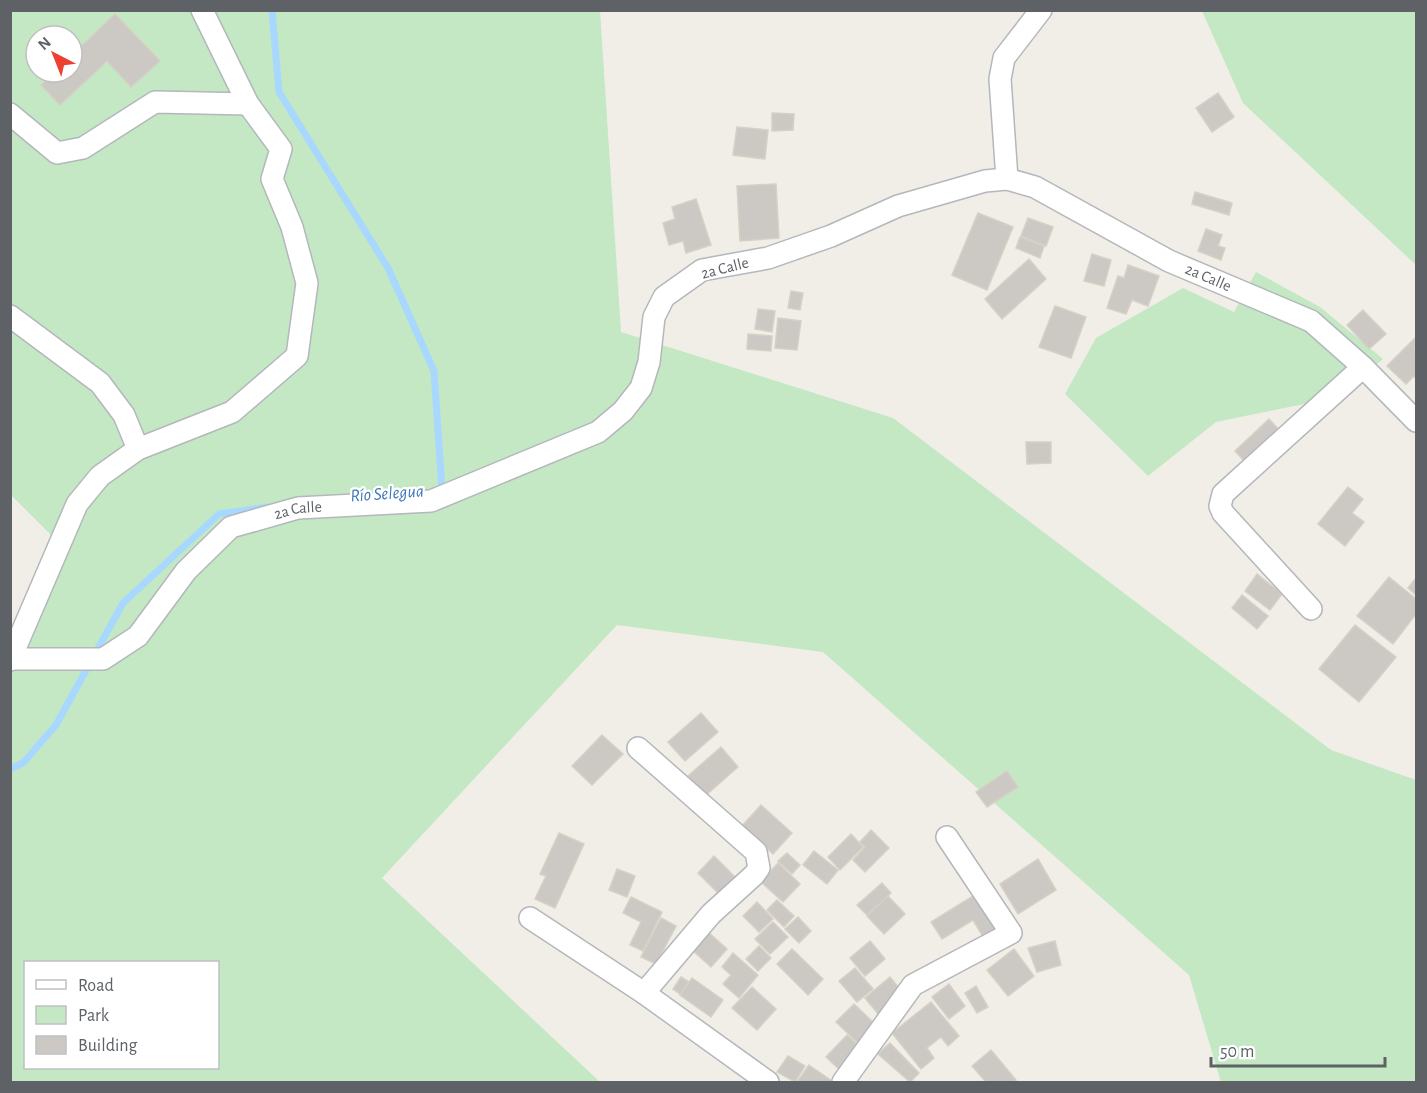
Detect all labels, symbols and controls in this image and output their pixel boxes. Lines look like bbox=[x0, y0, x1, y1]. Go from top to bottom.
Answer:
north arrow bbox=[24, 24, 84, 84]
text: N bbox=[35, 34, 54, 53]
street label: 2a Calle bbox=[700, 254, 750, 282]
street label: 2a Calle bbox=[1183, 261, 1234, 294]
water label: Río Selegua bbox=[350, 482, 424, 506]
street label: 2a Calle bbox=[272, 499, 322, 522]
legend bbox=[24, 961, 219, 1069]
text: Road bbox=[78, 977, 114, 995]
text: Park bbox=[78, 1007, 110, 1025]
scale bar bbox=[1211, 1030, 1385, 1068]
text: Building bbox=[78, 1037, 138, 1055]
text: 50 m bbox=[1220, 1043, 1254, 1061]

